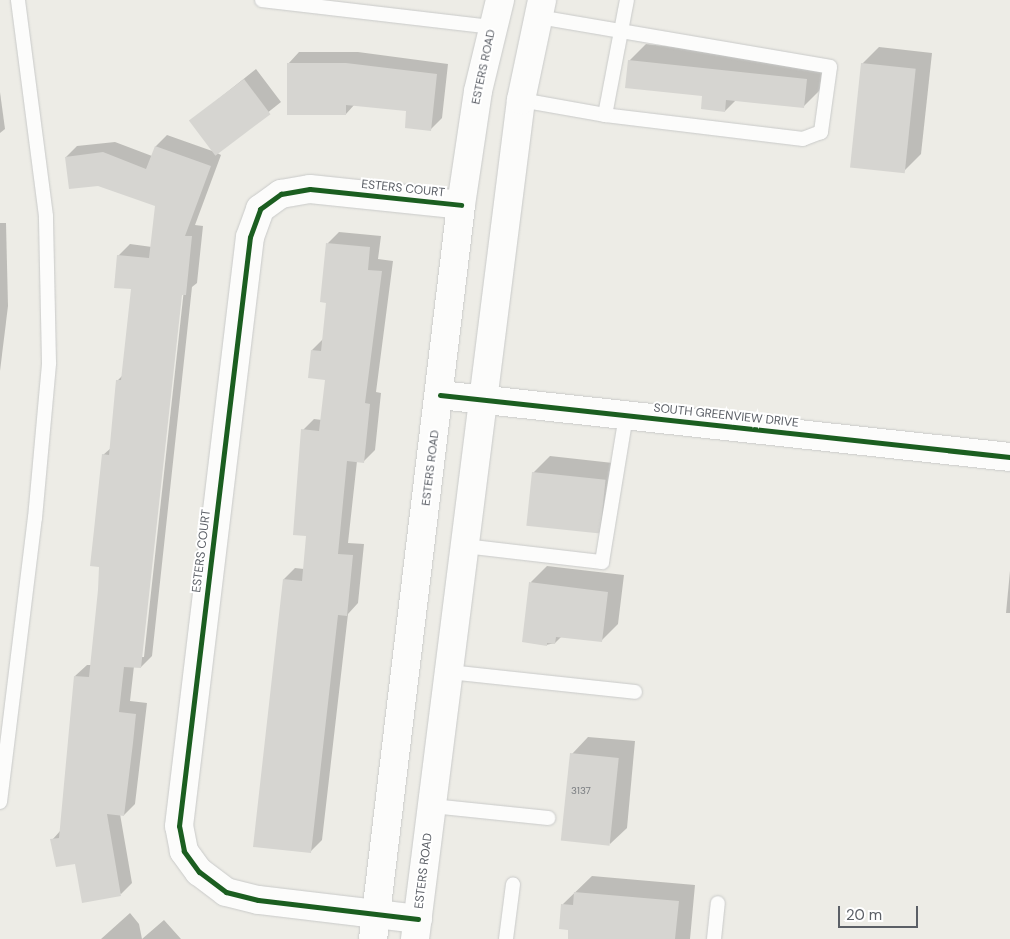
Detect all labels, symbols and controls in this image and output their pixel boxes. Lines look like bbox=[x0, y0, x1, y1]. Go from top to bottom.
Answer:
street label: ESTERS ROAD bbox=[469, 28, 499, 106]
street label: ESTERS COURT bbox=[361, 177, 445, 201]
street label: SOUTH GREENVIEW DRIVE bbox=[653, 401, 799, 431]
street label: ESTERS ROAD bbox=[419, 429, 443, 507]
street label: ESTERS COURT bbox=[190, 508, 214, 594]
house number: 3137 bbox=[571, 785, 591, 797]
street label: ESTERS ROAD bbox=[412, 832, 436, 910]
scale bar bbox=[840, 896, 920, 928]
text: 20 m bbox=[846, 905, 882, 925]

